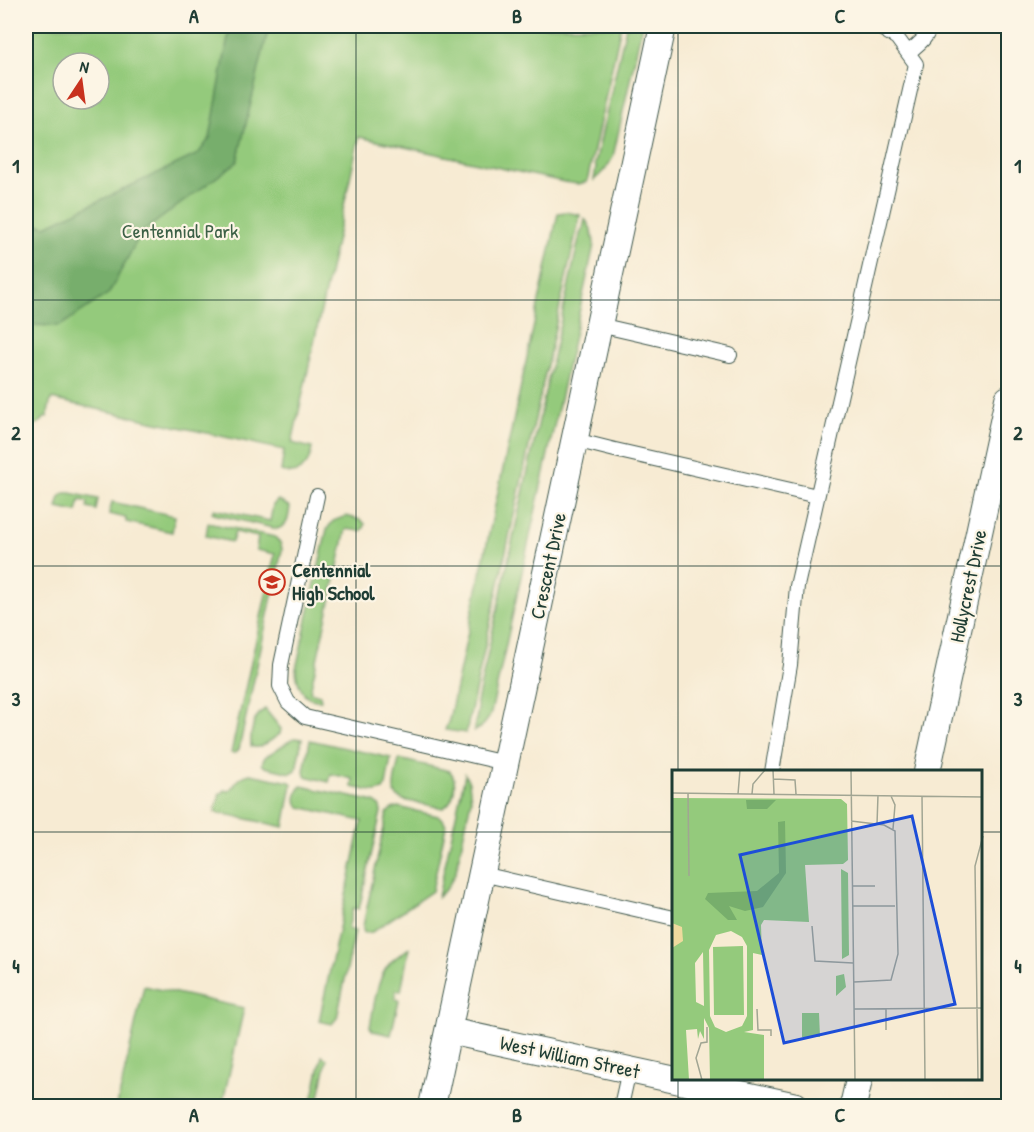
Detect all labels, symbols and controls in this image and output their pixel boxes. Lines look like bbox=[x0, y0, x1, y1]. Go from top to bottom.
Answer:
text: A bbox=[189, 2, 199, 29]
text: B bbox=[512, 2, 522, 29]
text: C bbox=[835, 2, 846, 29]
north arrow bbox=[51, 51, 111, 111]
text: N bbox=[78, 55, 91, 78]
text: 1 bbox=[12, 152, 20, 179]
text: 1 bbox=[1014, 152, 1022, 179]
park label: Centennial Park bbox=[122, 217, 238, 244]
text: 2 bbox=[11, 419, 21, 446]
text: 2 bbox=[1013, 419, 1023, 446]
street label: Crescent Drive bbox=[523, 510, 572, 622]
street label: Hollycrest Drive bbox=[942, 527, 993, 645]
place label: Centennial High School bbox=[292, 556, 375, 607]
school or university icon: Centennial High School bbox=[257, 567, 287, 597]
text: 3 bbox=[12, 685, 21, 712]
text: 3 bbox=[1014, 685, 1023, 712]
inset map bbox=[672, 770, 983, 1081]
text: 4 bbox=[12, 952, 20, 979]
text: 4 bbox=[1014, 952, 1022, 979]
street label: West William Street bbox=[498, 1029, 643, 1085]
text: A bbox=[189, 1101, 199, 1128]
text: B bbox=[512, 1101, 522, 1128]
text: C bbox=[835, 1101, 846, 1128]

